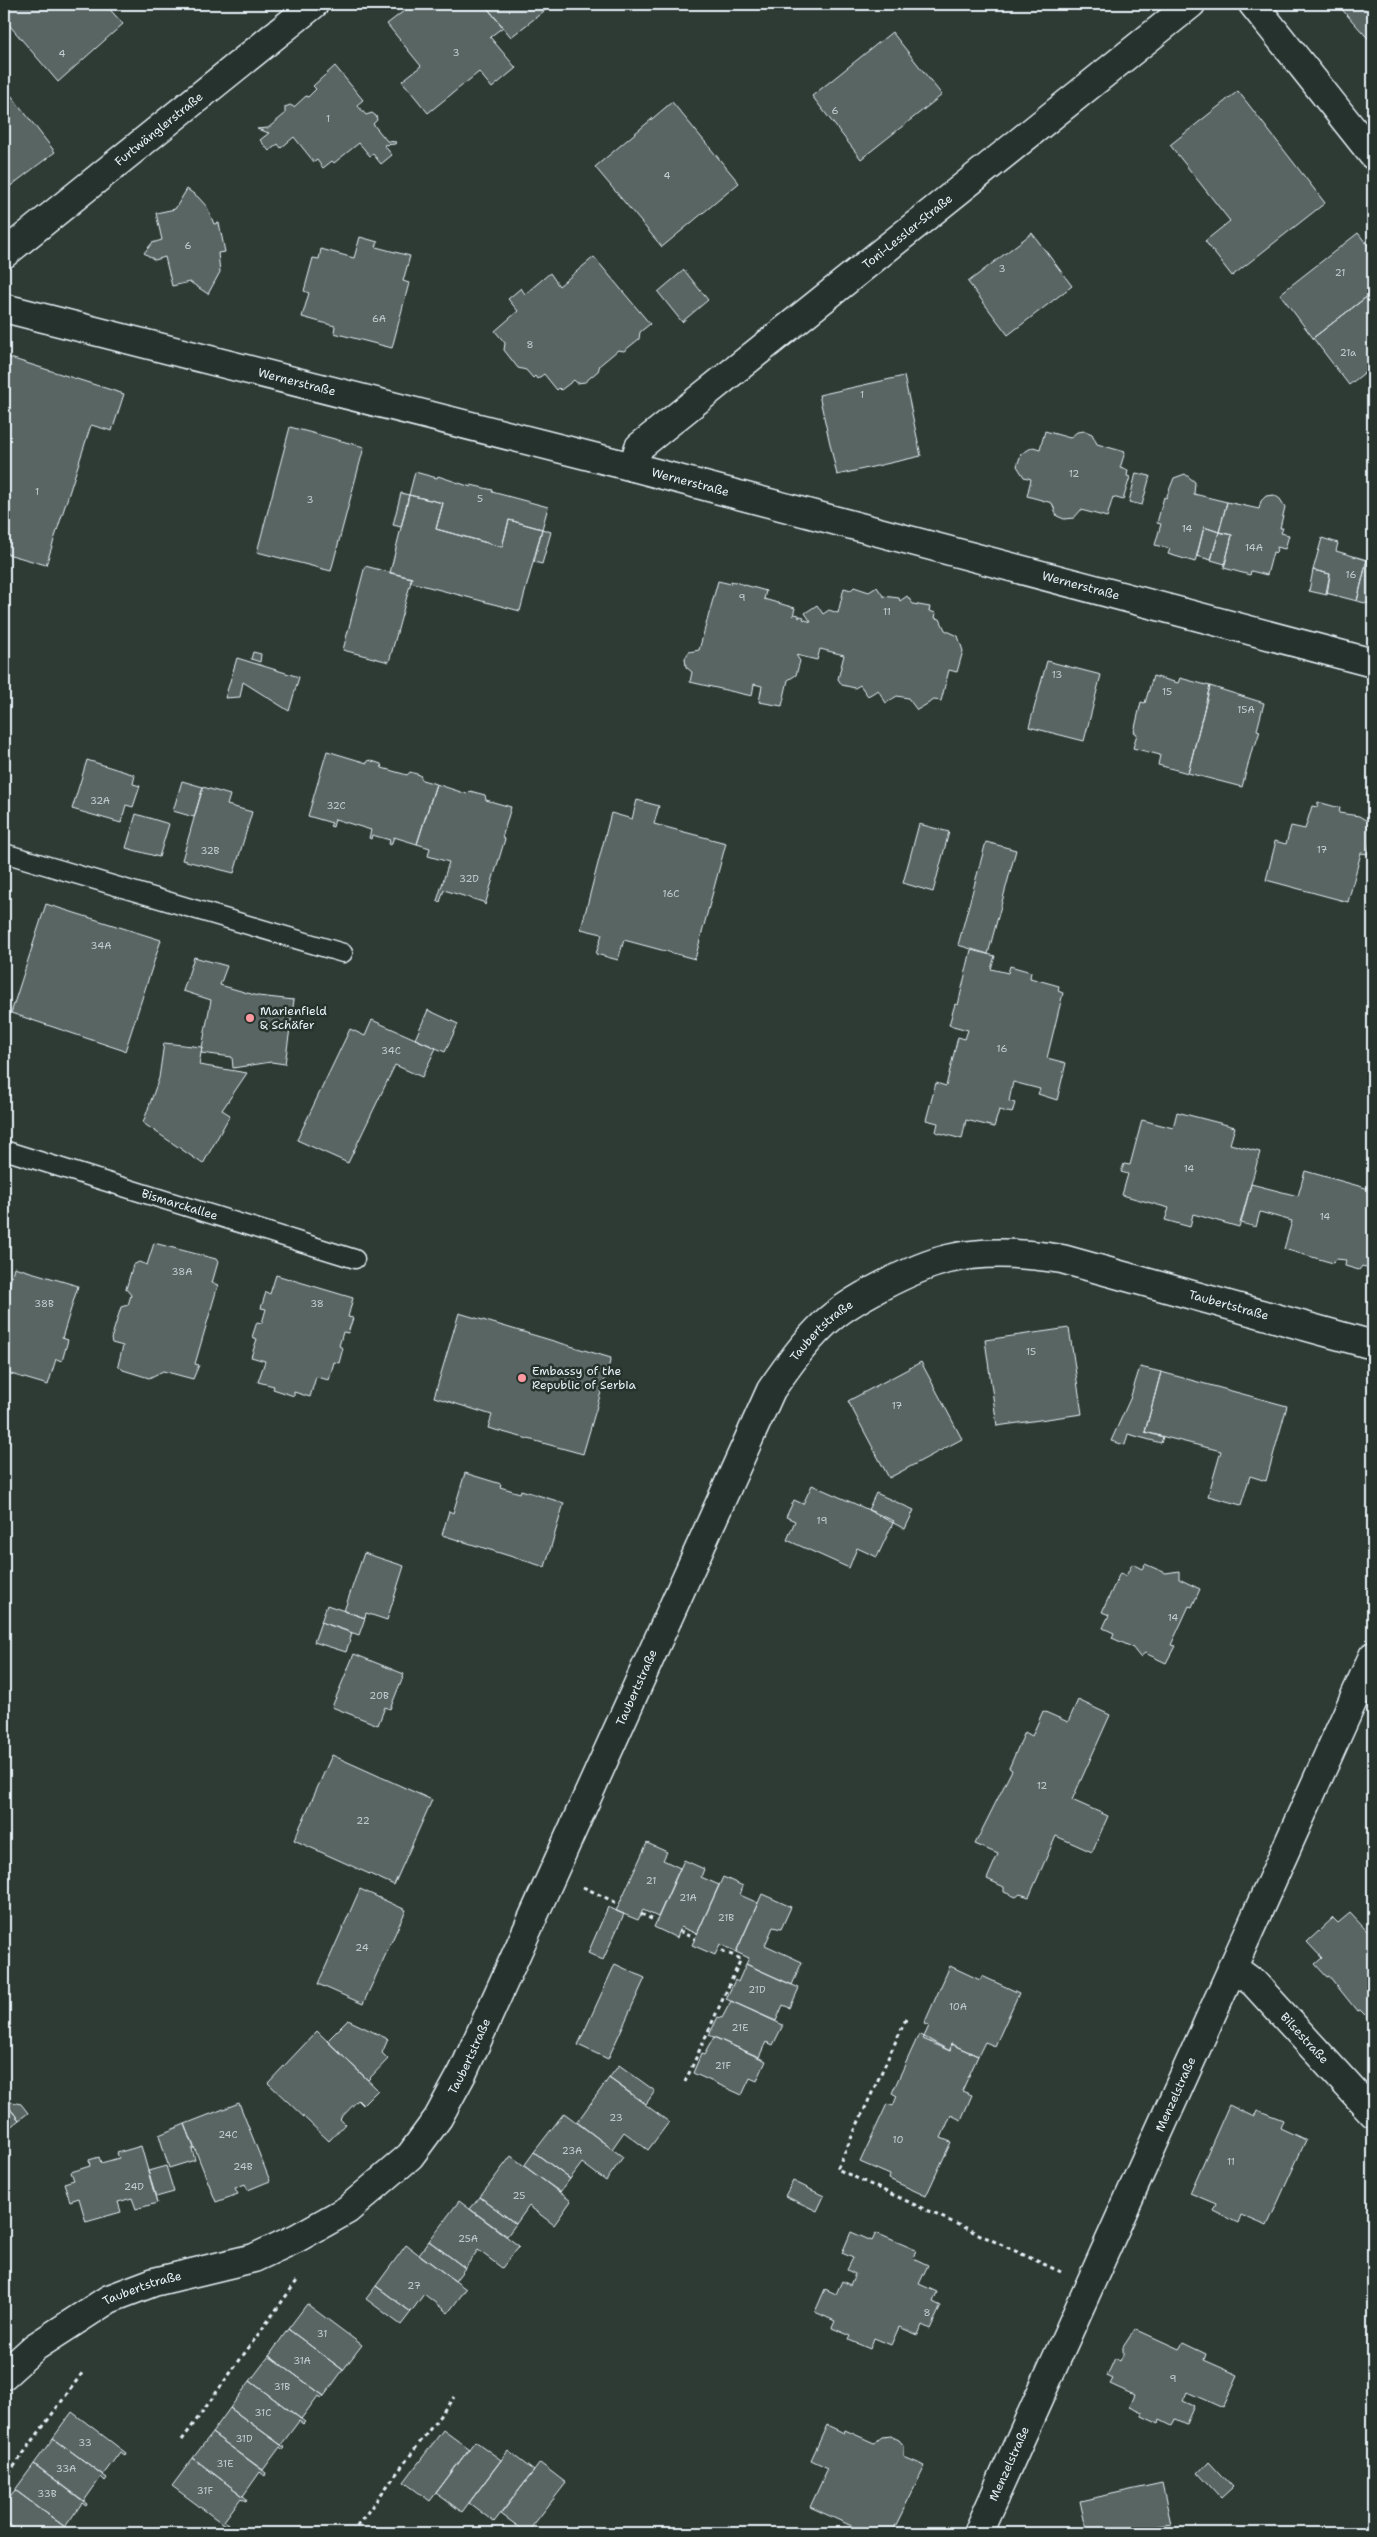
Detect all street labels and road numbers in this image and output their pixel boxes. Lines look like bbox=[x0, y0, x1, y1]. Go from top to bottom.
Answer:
street label: Furtwänglerstraße bbox=[111, 89, 207, 170]
street label: Toni-Lessler-Straße bbox=[859, 190, 956, 273]
street label: Wernerstraße bbox=[256, 364, 338, 400]
street label: Wernerstraße bbox=[650, 464, 731, 500]
street label: Wernerstraße bbox=[1040, 568, 1122, 604]
street label: Bismarckallee bbox=[140, 1185, 220, 1224]
street label: Taubertstraße bbox=[1187, 1286, 1271, 1324]
street label: Taubertstraße bbox=[786, 1296, 856, 1364]
street label: Taubertstraße bbox=[612, 1647, 661, 1728]
street label: Bilsestraße bbox=[1277, 2009, 1332, 2067]
street label: Taubertstraße bbox=[444, 2016, 494, 2097]
street label: Menzelstraße bbox=[1152, 2054, 1199, 2134]
street label: Taubertstraße bbox=[100, 2268, 183, 2309]
street label: Menzelstraße bbox=[985, 2424, 1033, 2504]

